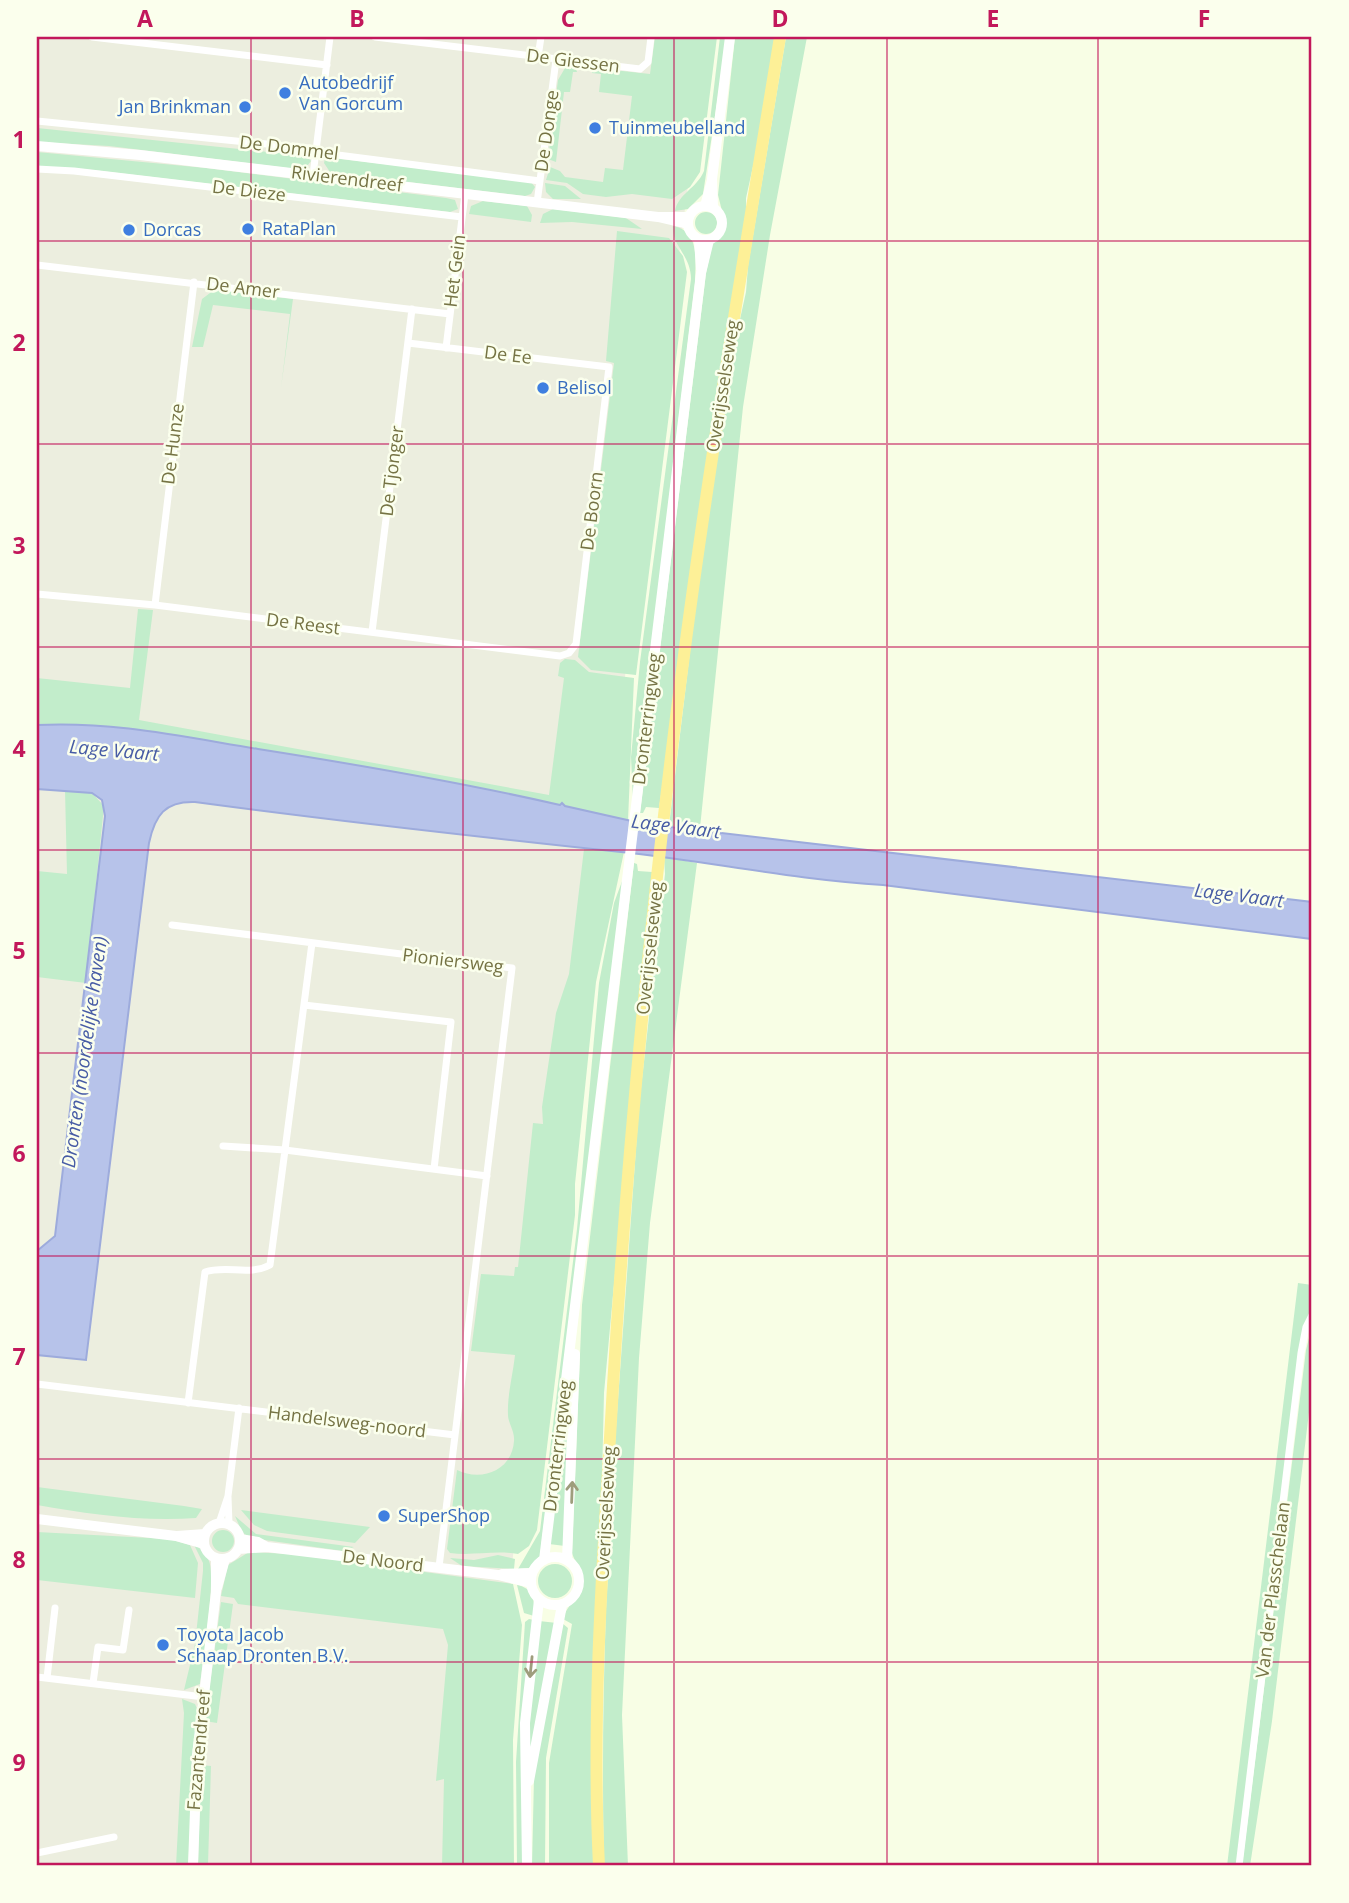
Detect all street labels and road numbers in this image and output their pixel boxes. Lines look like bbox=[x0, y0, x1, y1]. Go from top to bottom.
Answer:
street label: De Giessen bbox=[525, 42, 621, 78]
street label: De Donge bbox=[528, 88, 564, 173]
street label: De Dommel bbox=[238, 129, 340, 165]
street label: Rivierendreef bbox=[290, 159, 405, 197]
street label: De Dieze bbox=[211, 174, 287, 206]
street label: Het Gein bbox=[438, 233, 470, 309]
street label: De Amer bbox=[205, 271, 282, 303]
street label: Overijsselseweg bbox=[700, 318, 744, 454]
street label: De Ee bbox=[483, 339, 533, 369]
street label: De Hunze bbox=[155, 402, 189, 486]
street label: De Tjonger bbox=[374, 423, 409, 518]
street label: De Boorn bbox=[574, 470, 608, 552]
street label: De Reest bbox=[265, 607, 341, 639]
street label: Dronterringweg bbox=[626, 651, 666, 786]
street label: Overijsselseweg bbox=[630, 880, 668, 1016]
street label: Pioniersweg bbox=[401, 942, 505, 978]
street label: Dronterringweg bbox=[537, 1378, 577, 1513]
street label: Handelsweg-noord bbox=[267, 1399, 428, 1443]
street label: Overijsselseweg bbox=[590, 1445, 620, 1580]
street label: Van der Plasschelaan bbox=[1249, 1500, 1295, 1679]
street label: De Noord bbox=[341, 1543, 425, 1577]
street label: Fazantendreef bbox=[181, 1688, 215, 1811]

